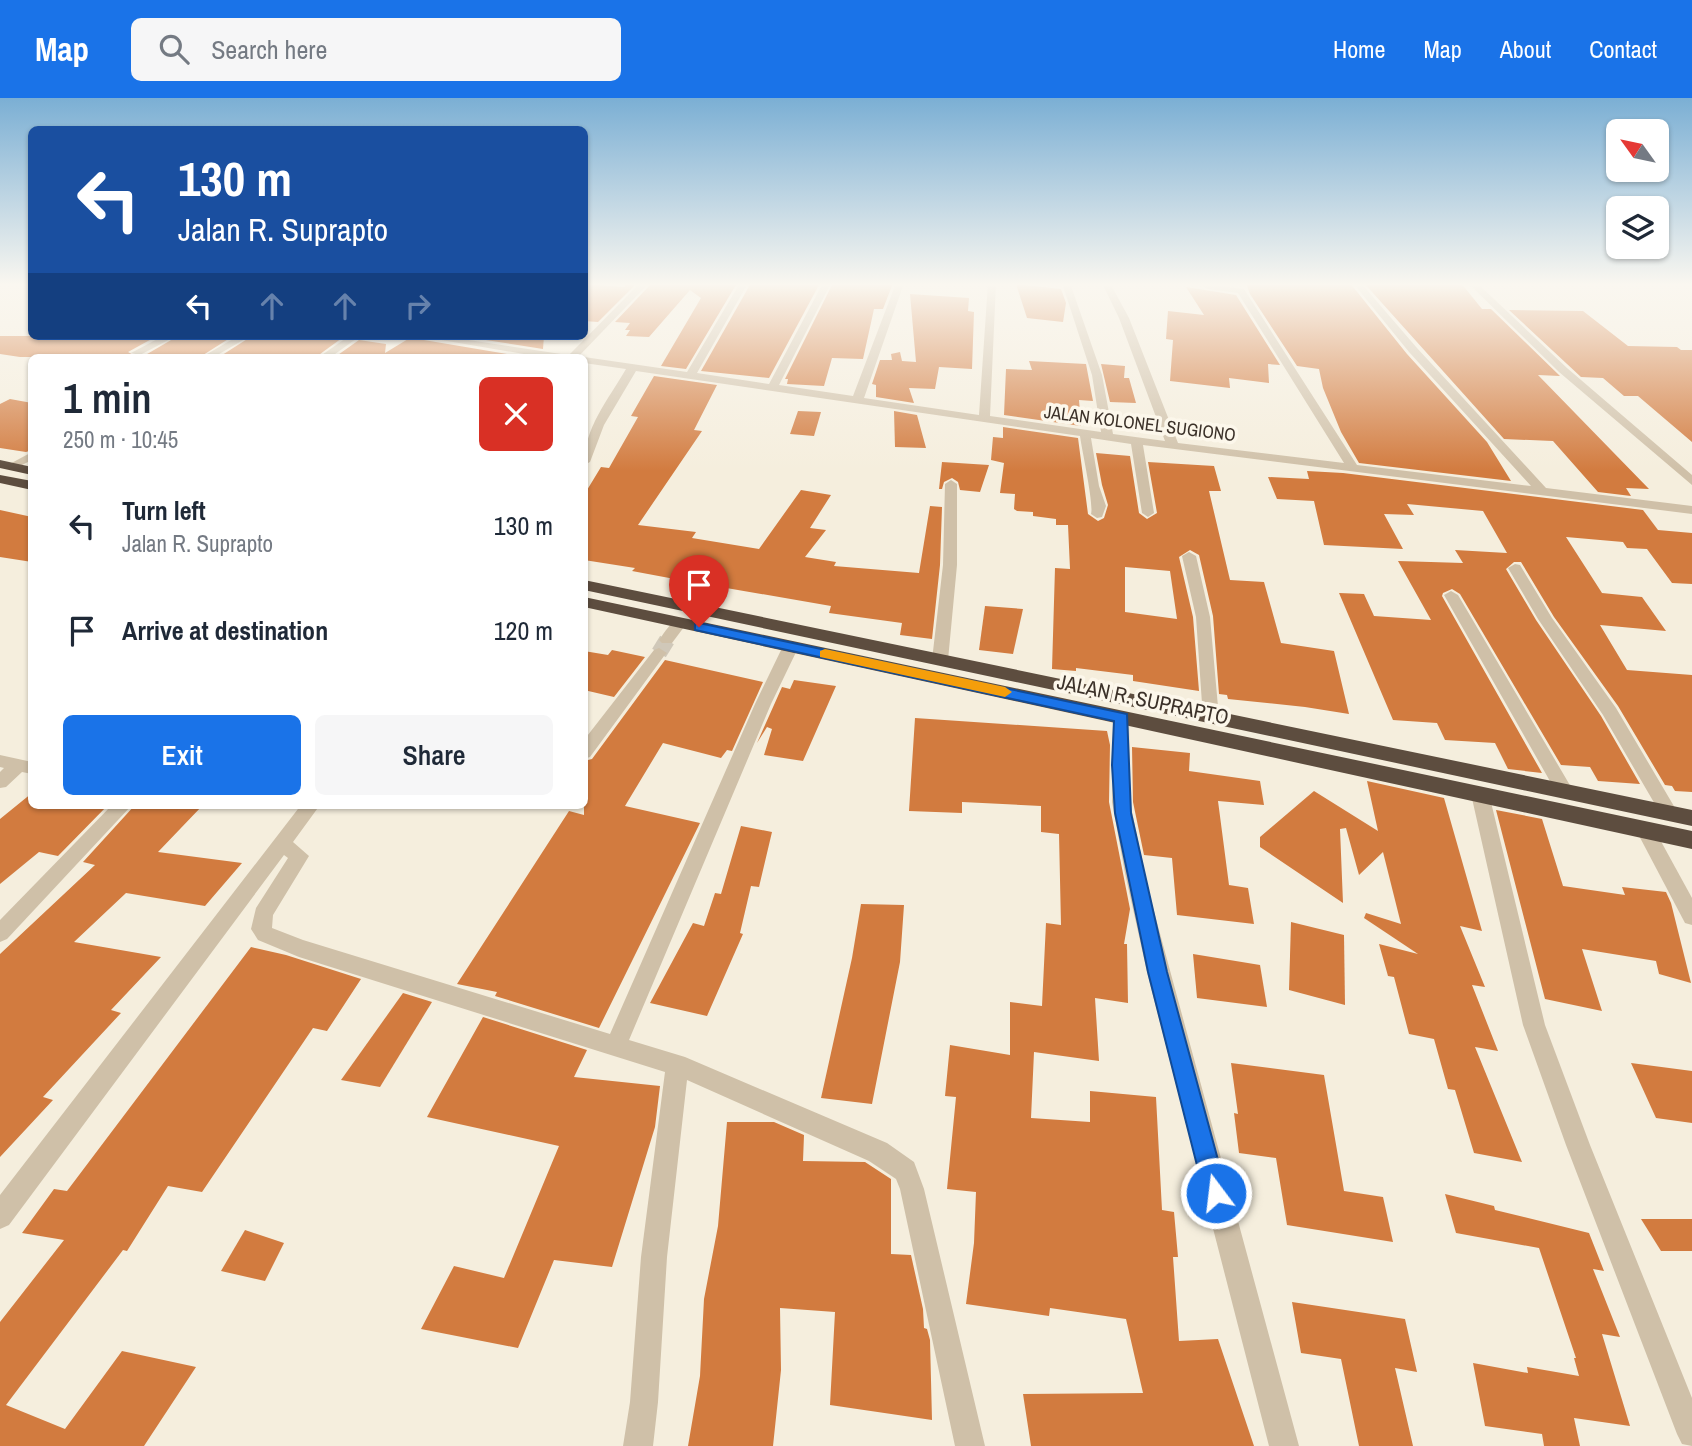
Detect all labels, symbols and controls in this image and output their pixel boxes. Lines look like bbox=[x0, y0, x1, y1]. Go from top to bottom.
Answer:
search box bbox=[131, 18, 621, 81]
text: Map bbox=[35, 27, 89, 71]
icon: search bbox=[155, 30, 193, 68]
text: Search here bbox=[211, 32, 327, 67]
text: Home bbox=[1333, 33, 1385, 65]
text: Map bbox=[1423, 33, 1462, 65]
text: About bbox=[1500, 33, 1551, 65]
text: Contact bbox=[1589, 33, 1657, 65]
north arrow bbox=[1606, 119, 1670, 182]
map controls bbox=[1606, 119, 1669, 259]
text: 130 m bbox=[178, 145, 292, 211]
icon: left bbox=[63, 154, 154, 245]
button: layers bbox=[1606, 196, 1669, 259]
text: Jalan R. Suprapto bbox=[178, 208, 388, 251]
icon: left bbox=[180, 287, 218, 325]
icon: ahead bbox=[253, 287, 291, 325]
icon: ahead bbox=[326, 287, 364, 325]
icon: right bbox=[399, 287, 437, 325]
text: 1 min bbox=[63, 370, 152, 426]
button: close bbox=[479, 377, 553, 451]
street label: JALAN KOLONEL SUGIONO bbox=[1043, 399, 1237, 447]
text: 250 m · 10:45 bbox=[63, 424, 178, 455]
text: Turn left bbox=[122, 493, 206, 528]
icon: left bbox=[63, 507, 101, 545]
text: 130 m bbox=[494, 508, 553, 543]
text: Jalan R. Suprapto bbox=[122, 528, 273, 559]
pin bbox=[669, 555, 729, 627]
icon: arrive bbox=[680, 566, 718, 604]
icon: arrive bbox=[63, 612, 101, 650]
text: Arrive at destination bbox=[122, 613, 328, 648]
text: 120 m bbox=[494, 613, 553, 648]
street label: JALAN R. SUPRAPTO bbox=[1054, 667, 1232, 731]
button: Exit bbox=[63, 715, 301, 795]
button: Share bbox=[315, 715, 553, 795]
position arrow bbox=[1179, 1156, 1253, 1230]

